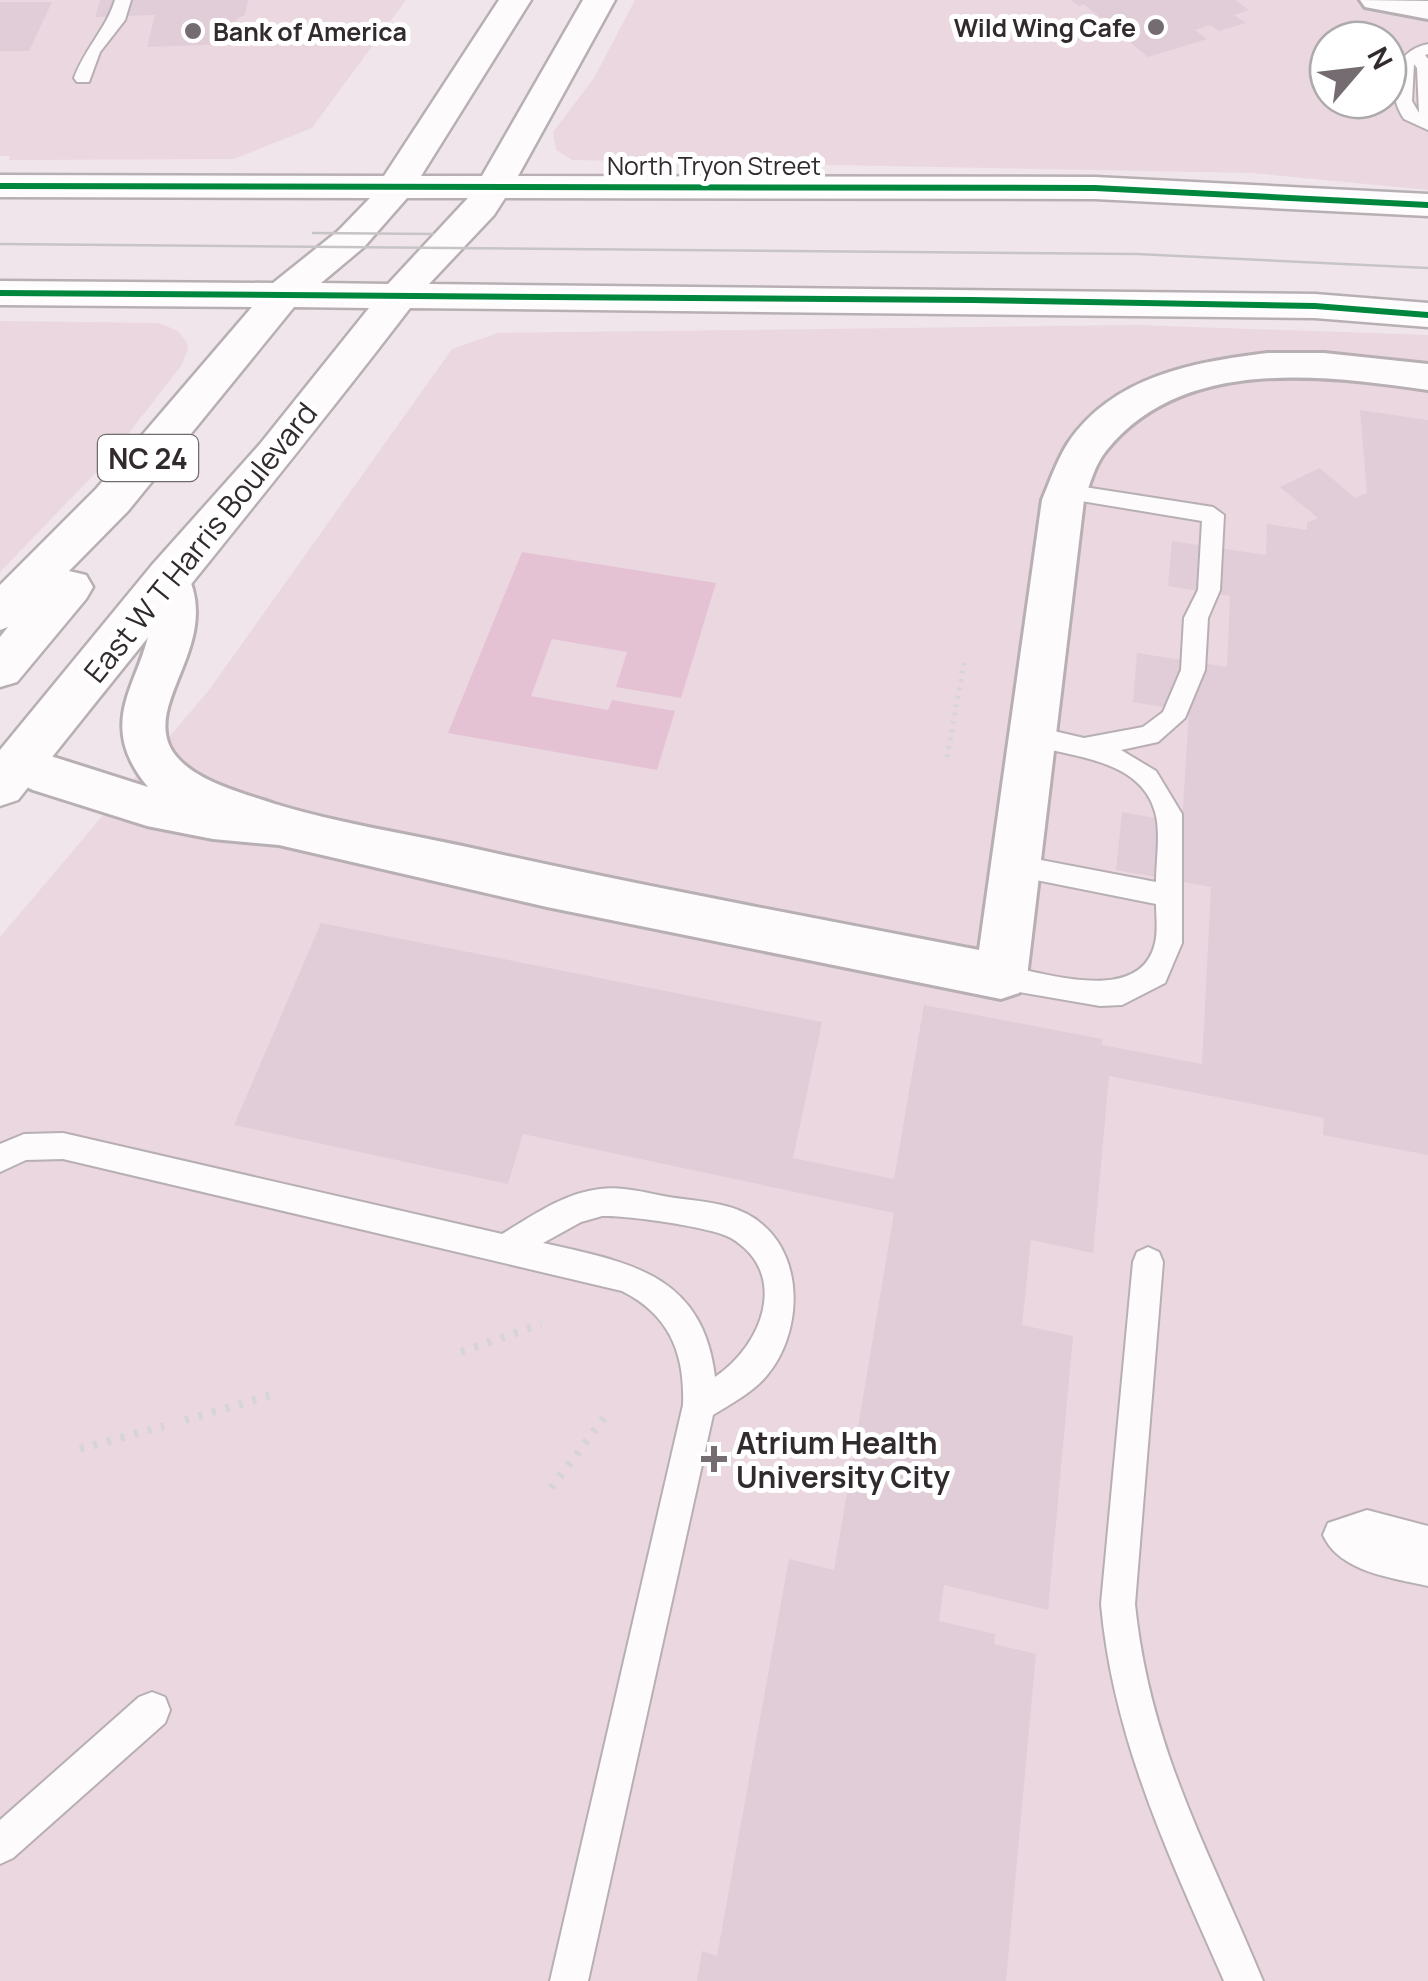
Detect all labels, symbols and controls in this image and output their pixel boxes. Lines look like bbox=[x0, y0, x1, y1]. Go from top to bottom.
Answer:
place label: Wild Wing Cafe bbox=[954, 10, 1136, 45]
place label: Bank of America bbox=[213, 14, 407, 49]
marker: Wild Wing Cafe bbox=[1145, 16, 1167, 38]
marker: Bank of America bbox=[182, 20, 204, 42]
north arrow bbox=[1308, 20, 1408, 120]
text: N bbox=[1359, 40, 1402, 76]
street label: North Tryon Street bbox=[607, 148, 821, 183]
street label: East W T Harris Boulevard bbox=[74, 393, 326, 691]
road number: NC 24 bbox=[98, 435, 198, 481]
place label: Atrium Health University City bbox=[736, 1422, 950, 1497]
marker: Atrium Health University City bbox=[701, 1446, 727, 1472]

